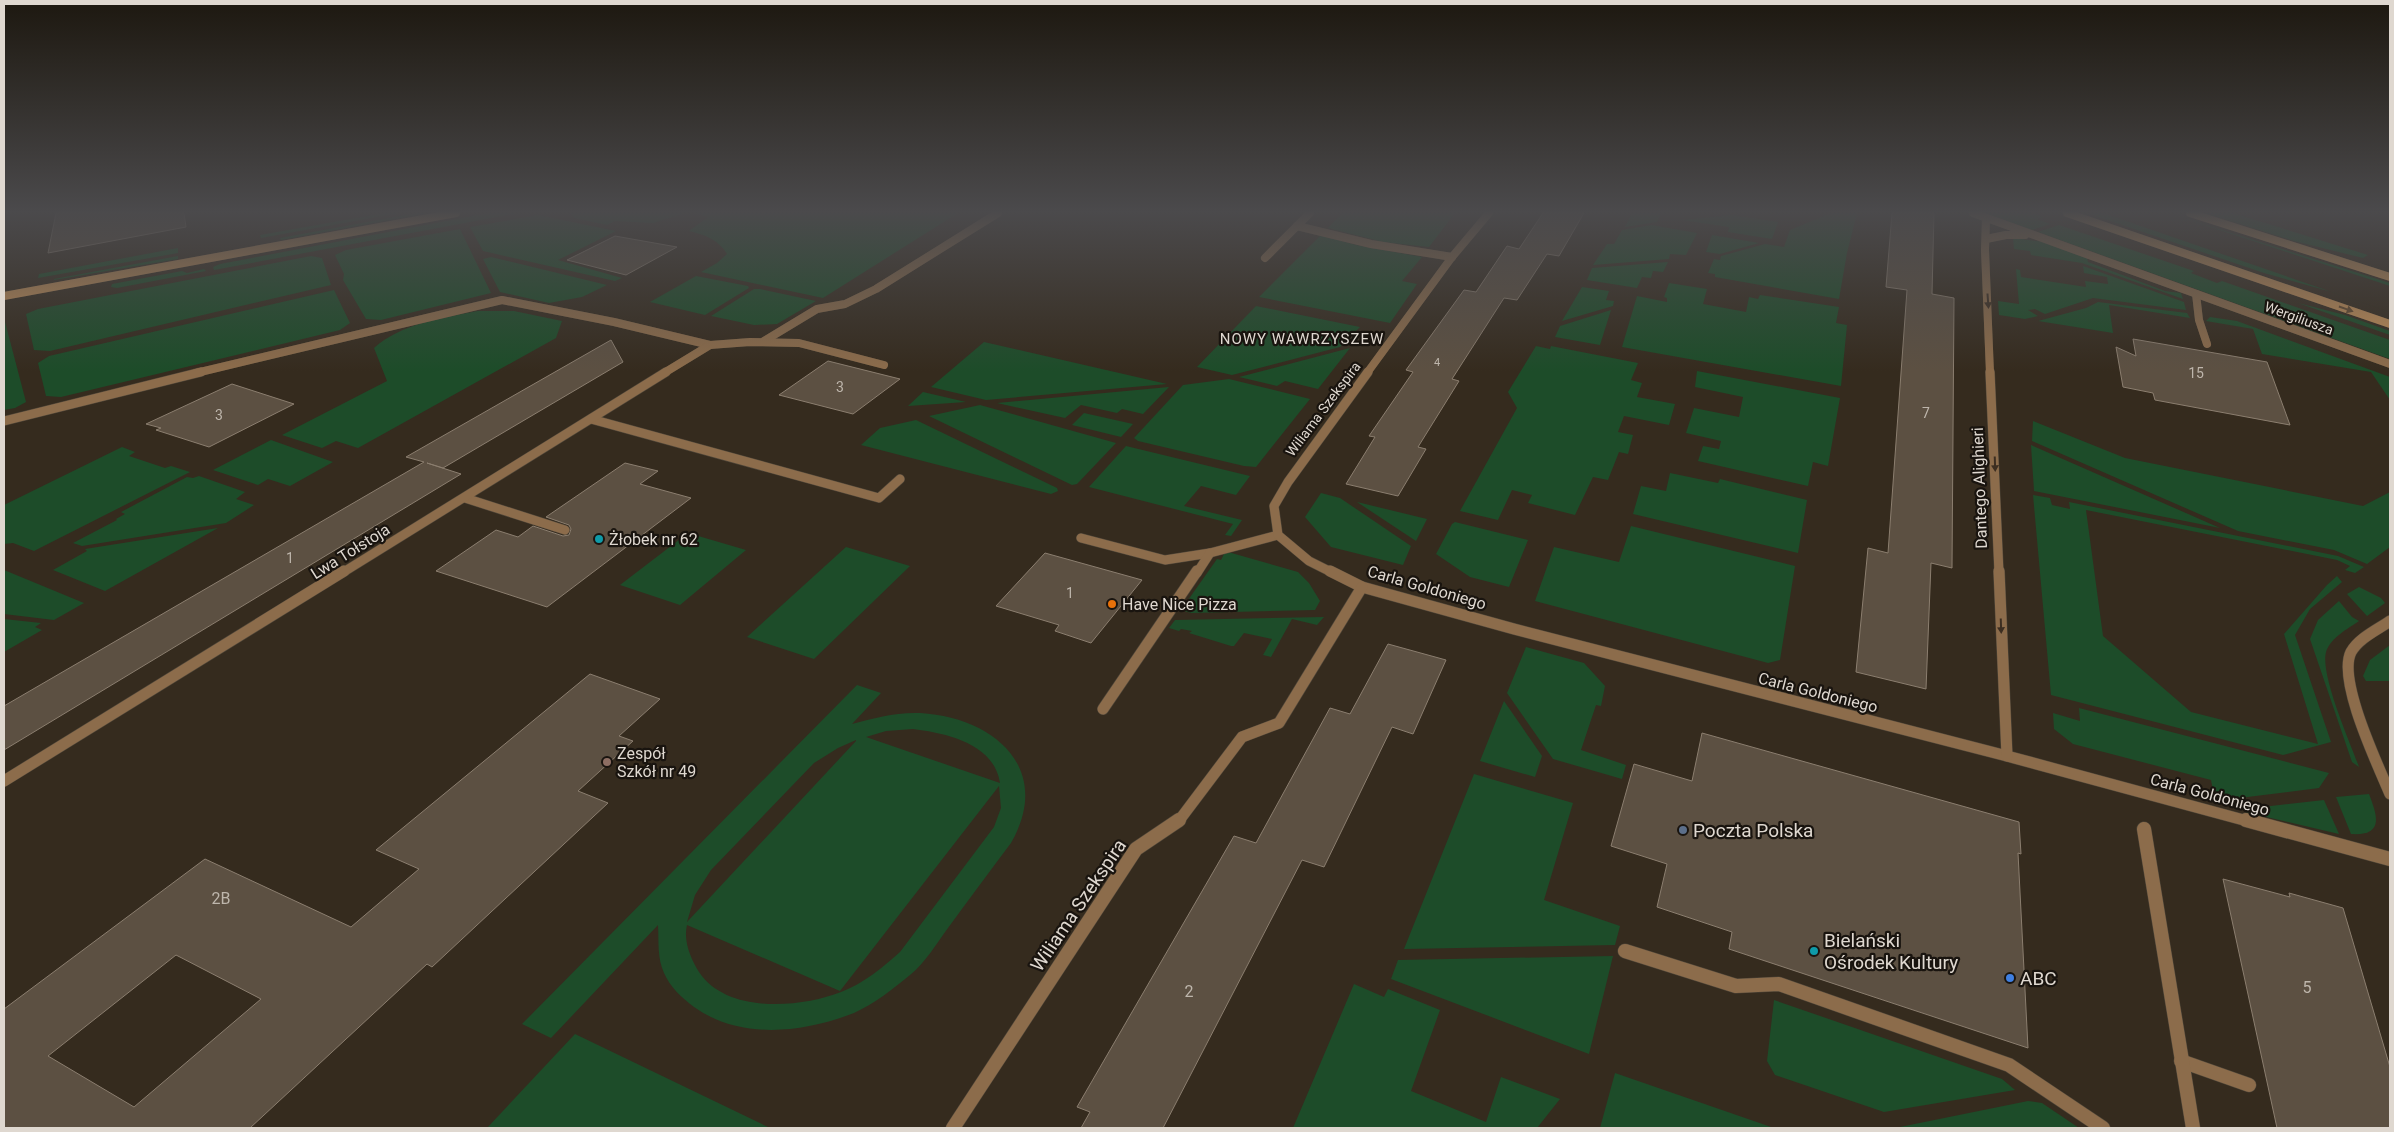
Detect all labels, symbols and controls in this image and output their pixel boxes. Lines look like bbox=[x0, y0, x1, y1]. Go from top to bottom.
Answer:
one-way arrow bbox=[1985, 293, 1993, 309]
street label: Wergiliusza bbox=[2263, 298, 2335, 338]
one-way arrow bbox=[2339, 306, 2354, 313]
district label: NOWY WAWRZYSZEW bbox=[1220, 330, 1384, 348]
house number: 4 bbox=[1434, 356, 1440, 369]
street label: Wiliama Szekspira bbox=[1282, 359, 1364, 459]
house number: 15 bbox=[2188, 365, 2204, 381]
house number: 3 bbox=[836, 379, 844, 395]
house number: 7 bbox=[1922, 405, 1930, 421]
house number: 3 bbox=[215, 407, 223, 423]
street label: Dantego Alighieri bbox=[1968, 427, 1991, 549]
one-way arrow bbox=[1991, 456, 1999, 472]
street label: Lwa Tołstoja bbox=[307, 520, 393, 583]
place label: Żłobek nr 62 bbox=[609, 530, 698, 549]
marker: Żłobek nr 62 bbox=[593, 533, 605, 545]
house number: 1 bbox=[286, 550, 294, 566]
street label: Carla Goldoniego bbox=[1365, 561, 1488, 613]
house number: 1 bbox=[1066, 585, 1074, 601]
place label: Have Nice Pizza bbox=[1122, 595, 1237, 614]
marker: Have Nice Pizza bbox=[1106, 598, 1118, 610]
one-way arrow bbox=[1998, 618, 2006, 634]
street label: Carla Goldoniego bbox=[1756, 668, 1880, 717]
place label: Zespół Szkół nr 49 bbox=[617, 744, 696, 781]
marker: Zespół Szkół nr 49 bbox=[601, 756, 613, 768]
street label: Carla Goldoniego bbox=[2148, 769, 2271, 820]
place label: Poczta Polska bbox=[1693, 819, 1813, 842]
marker: Poczta Polska bbox=[1677, 824, 1689, 836]
street label: Wiliama Szekspira bbox=[1026, 835, 1131, 976]
house number: 2B bbox=[212, 889, 231, 908]
place label: Bielański Ośrodek Kultury bbox=[1824, 929, 1958, 974]
marker: Bielański Ośrodek Kultury bbox=[1808, 945, 1820, 957]
place label: ABC bbox=[2020, 967, 2057, 990]
marker: ABC bbox=[2004, 972, 2016, 984]
house number: 5 bbox=[2303, 978, 2312, 997]
house number: 2 bbox=[1185, 982, 1194, 1001]

